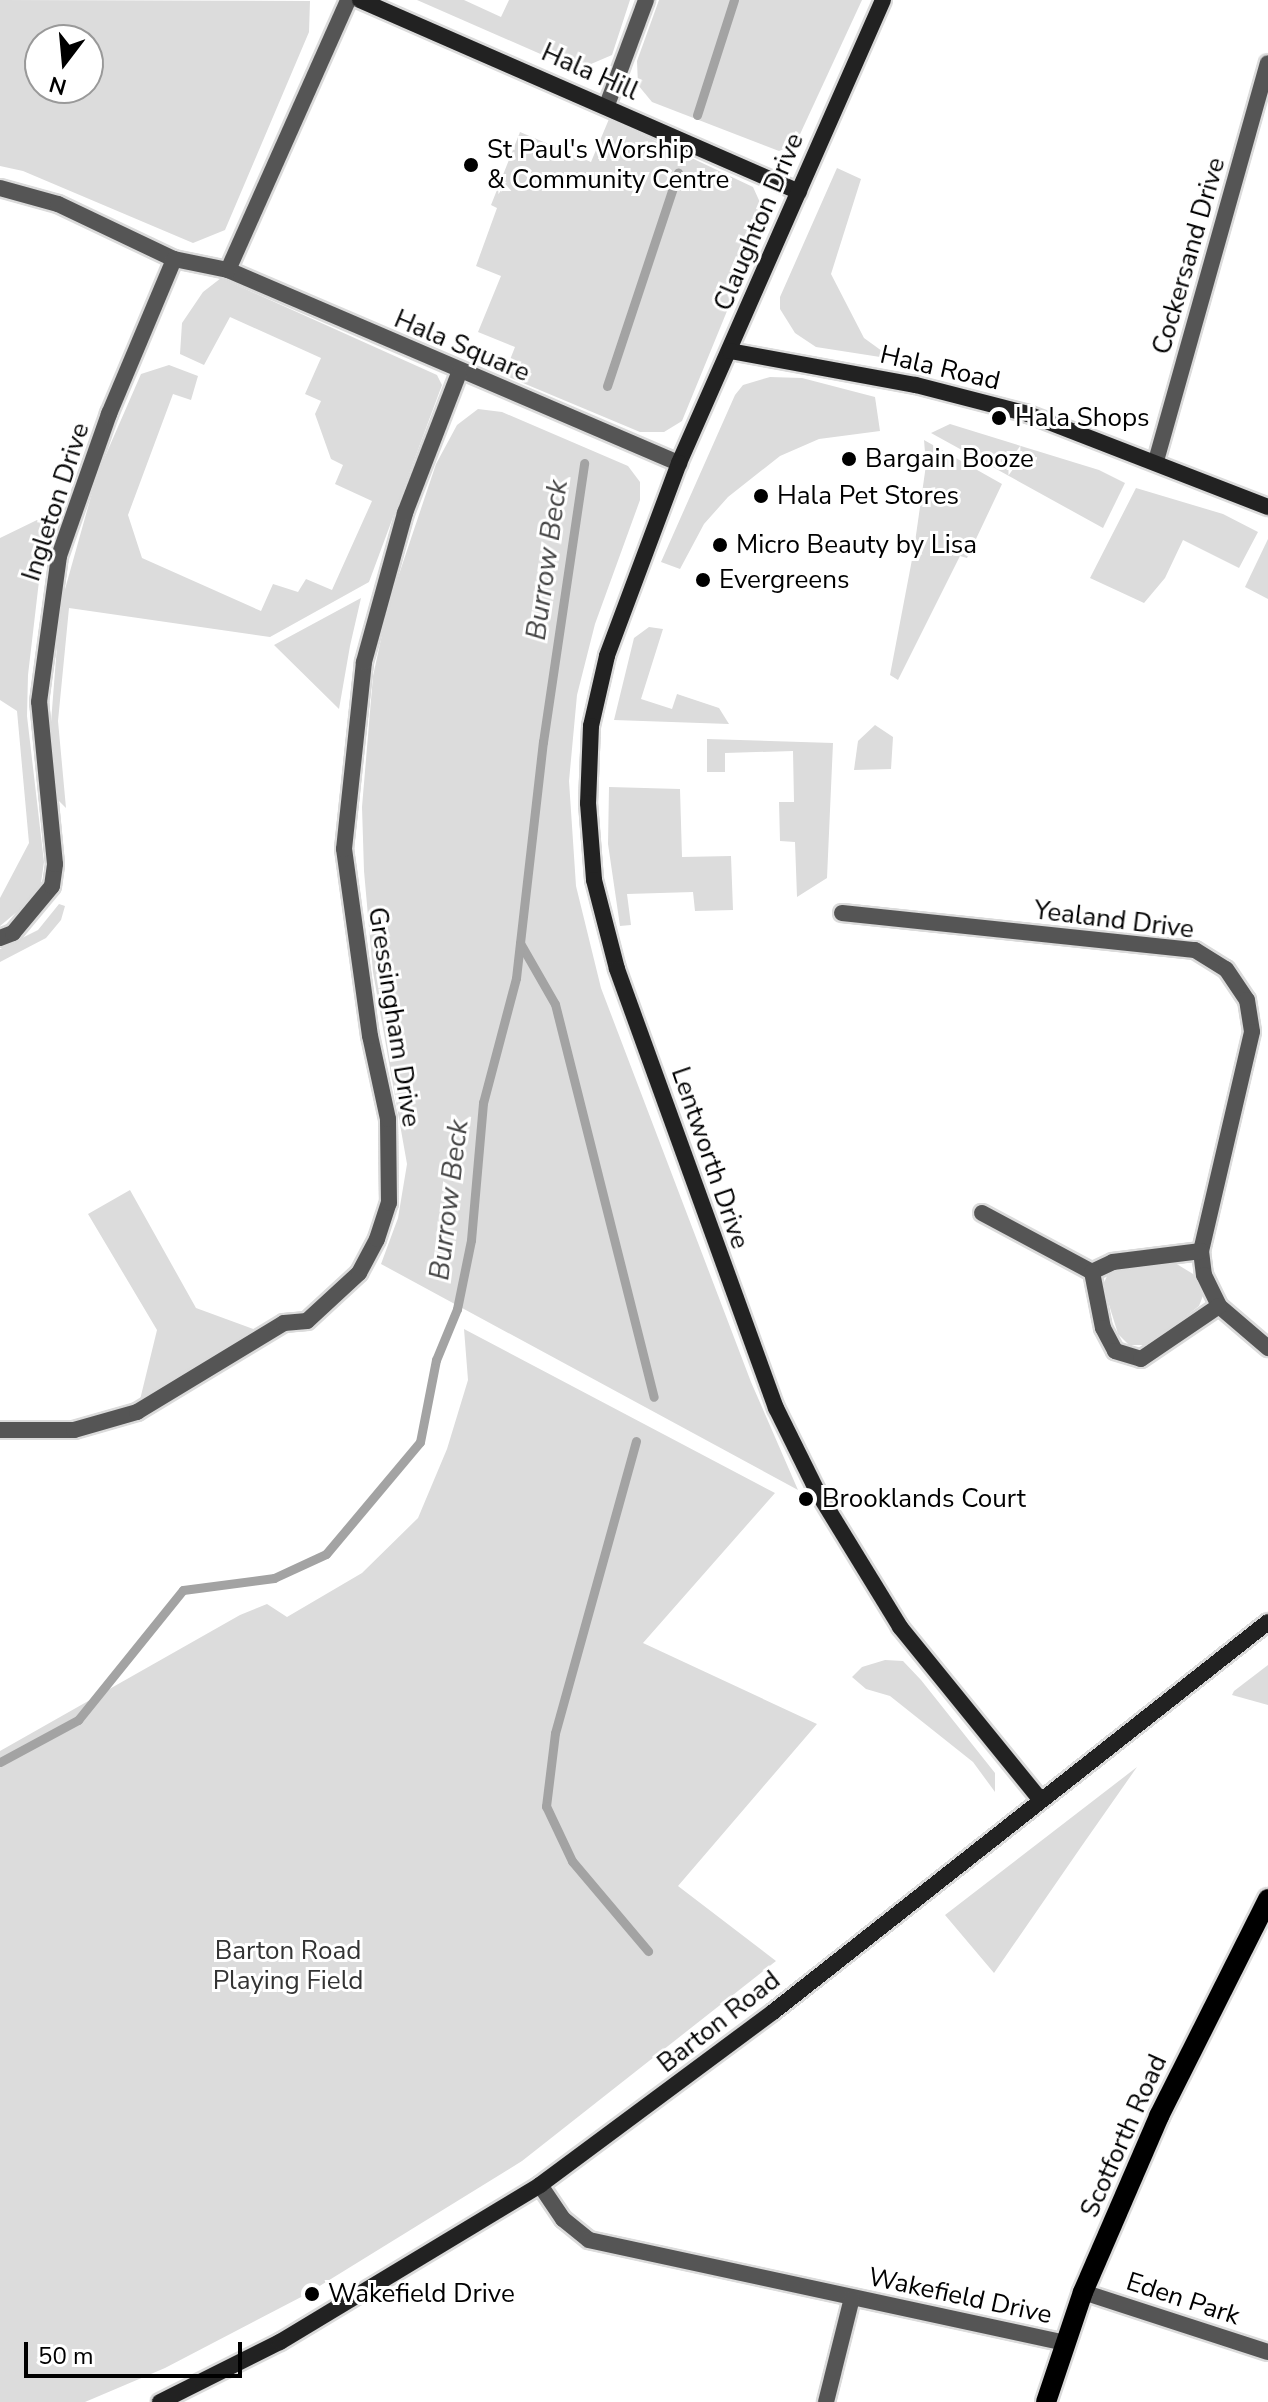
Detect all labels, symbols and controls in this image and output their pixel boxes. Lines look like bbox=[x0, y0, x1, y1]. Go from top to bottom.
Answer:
north arrow bbox=[24, 24, 104, 104]
street label: Hala Hill bbox=[537, 37, 643, 107]
text: N bbox=[46, 68, 70, 102]
street label: Claughton Drive bbox=[708, 128, 810, 316]
place label: St Paul's Worship & Community Centre bbox=[487, 134, 729, 196]
street label: Cockersand Drive bbox=[1146, 154, 1232, 358]
marker: St Paul's Worship & Community Centre bbox=[462, 156, 480, 174]
street label: Hala Square bbox=[390, 303, 534, 389]
street label: Hala Road bbox=[877, 339, 1003, 397]
place label: Hala Shops bbox=[1015, 402, 1150, 434]
marker: Hala Shops bbox=[990, 409, 1008, 427]
street label: Ingleton Drive bbox=[16, 419, 96, 585]
place label: Bargain Booze bbox=[865, 443, 1034, 475]
marker: Bargain Booze bbox=[840, 450, 858, 468]
water label: Burrow Beck bbox=[519, 478, 575, 642]
place label: Hala Pet Stores bbox=[777, 480, 959, 512]
marker: Hala Pet Stores bbox=[752, 487, 770, 505]
place label: Micro Beauty by Lisa bbox=[736, 529, 977, 561]
marker: Micro Beauty by Lisa bbox=[711, 536, 729, 554]
place label: Evergreens bbox=[719, 564, 849, 596]
marker: Evergreens bbox=[694, 571, 712, 589]
street label: Yealand Drive bbox=[1032, 895, 1196, 945]
street label: Gressingham Drive bbox=[361, 905, 427, 1129]
street label: Lentworth Drive bbox=[664, 1063, 756, 1253]
water label: Burrow Beck bbox=[422, 1118, 476, 1282]
place label: Brooklands Court bbox=[822, 1483, 1026, 1515]
marker: Brooklands Court bbox=[797, 1490, 815, 1508]
park label: Barton Road Playing Field bbox=[213, 1935, 363, 1996]
street label: Barton Road bbox=[652, 1965, 786, 2079]
street label: Scotforth Road bbox=[1074, 2050, 1174, 2222]
street label: Wakefield Drive bbox=[865, 2261, 1055, 2331]
street label: Eden Park bbox=[1122, 2266, 1244, 2332]
place label: Wakefield Drive bbox=[328, 2278, 515, 2310]
marker: Wakefield Drive bbox=[303, 2285, 321, 2303]
scale bar bbox=[28, 2326, 246, 2376]
text: 50 m bbox=[38, 2340, 94, 2372]

